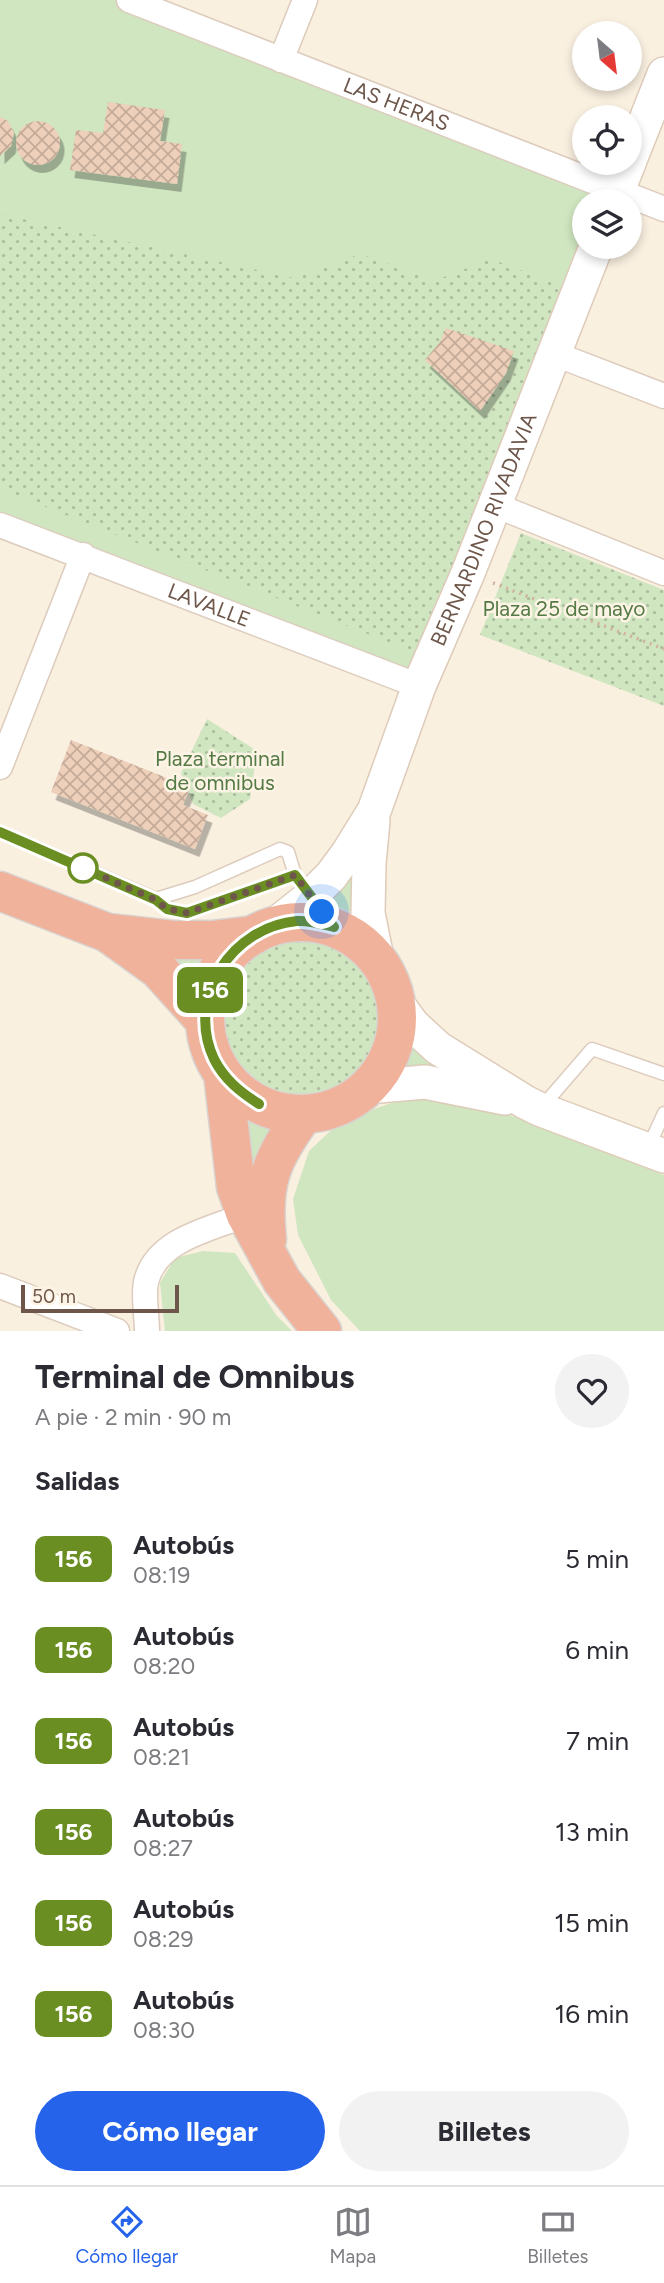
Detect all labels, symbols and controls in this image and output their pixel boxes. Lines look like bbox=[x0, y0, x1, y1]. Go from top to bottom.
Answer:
north arrow bbox=[572, 21, 642, 91]
map controls bbox=[572, 21, 642, 259]
street label: LAS HERAS bbox=[340, 72, 453, 136]
button: locate bbox=[572, 105, 642, 175]
button: layers bbox=[572, 189, 642, 259]
street label: BERNARDINO RIVADAVIA bbox=[425, 409, 542, 649]
street label: LAVALLE bbox=[164, 578, 254, 632]
park label: Plaza 25 de mayo bbox=[482, 596, 646, 621]
park label: Plaza terminal de omnibus bbox=[155, 746, 285, 795]
unlabelled marker bbox=[68, 853, 98, 883]
your location bbox=[304, 894, 339, 929]
line badge: 156 bbox=[170, 967, 250, 1013]
text: 156 bbox=[191, 975, 229, 1004]
scale bar bbox=[21, 1282, 178, 1314]
text: 50 m bbox=[32, 1285, 76, 1308]
button: heart bbox=[555, 1354, 629, 1428]
text: Terminal de Omnibus bbox=[35, 1357, 354, 1396]
text: A pie · 2 min · 90 m bbox=[35, 1403, 231, 1431]
text: Salidas bbox=[35, 1465, 119, 1497]
text: Autobús bbox=[133, 1529, 234, 1561]
text: 5 min bbox=[565, 1543, 629, 1575]
text: 156 bbox=[55, 1544, 93, 1573]
text: 08:19 bbox=[133, 1561, 190, 1589]
text: Autobús bbox=[133, 1620, 234, 1652]
text: 6 min bbox=[565, 1634, 629, 1666]
text: 156 bbox=[55, 1635, 93, 1664]
text: 08:20 bbox=[133, 1652, 195, 1680]
text: Autobús bbox=[133, 1711, 234, 1743]
text: 7 min bbox=[566, 1725, 629, 1757]
text: 156 bbox=[55, 1726, 93, 1755]
text: 08:21 bbox=[133, 1743, 190, 1771]
text: Autobús bbox=[133, 1802, 234, 1834]
text: 13 min bbox=[555, 1816, 629, 1848]
text: 156 bbox=[55, 1817, 93, 1846]
text: 08:27 bbox=[133, 1834, 193, 1862]
text: Autobús bbox=[133, 1893, 234, 1925]
text: 15 min bbox=[554, 1907, 629, 1939]
text: 156 bbox=[55, 1908, 93, 1937]
text: 08:29 bbox=[133, 1925, 194, 1953]
text: Autobús bbox=[133, 1984, 234, 2016]
text: 16 min bbox=[554, 1998, 629, 2030]
text: 156 bbox=[55, 1999, 93, 2028]
text: 08:30 bbox=[133, 2016, 195, 2044]
button: Cómo llegar bbox=[35, 2091, 325, 2171]
button: Billetes bbox=[339, 2091, 629, 2171]
tab: Cómo llegar bbox=[76, 2203, 178, 2268]
tab: Mapa bbox=[329, 2203, 376, 2268]
tab: Billetes bbox=[527, 2203, 588, 2268]

